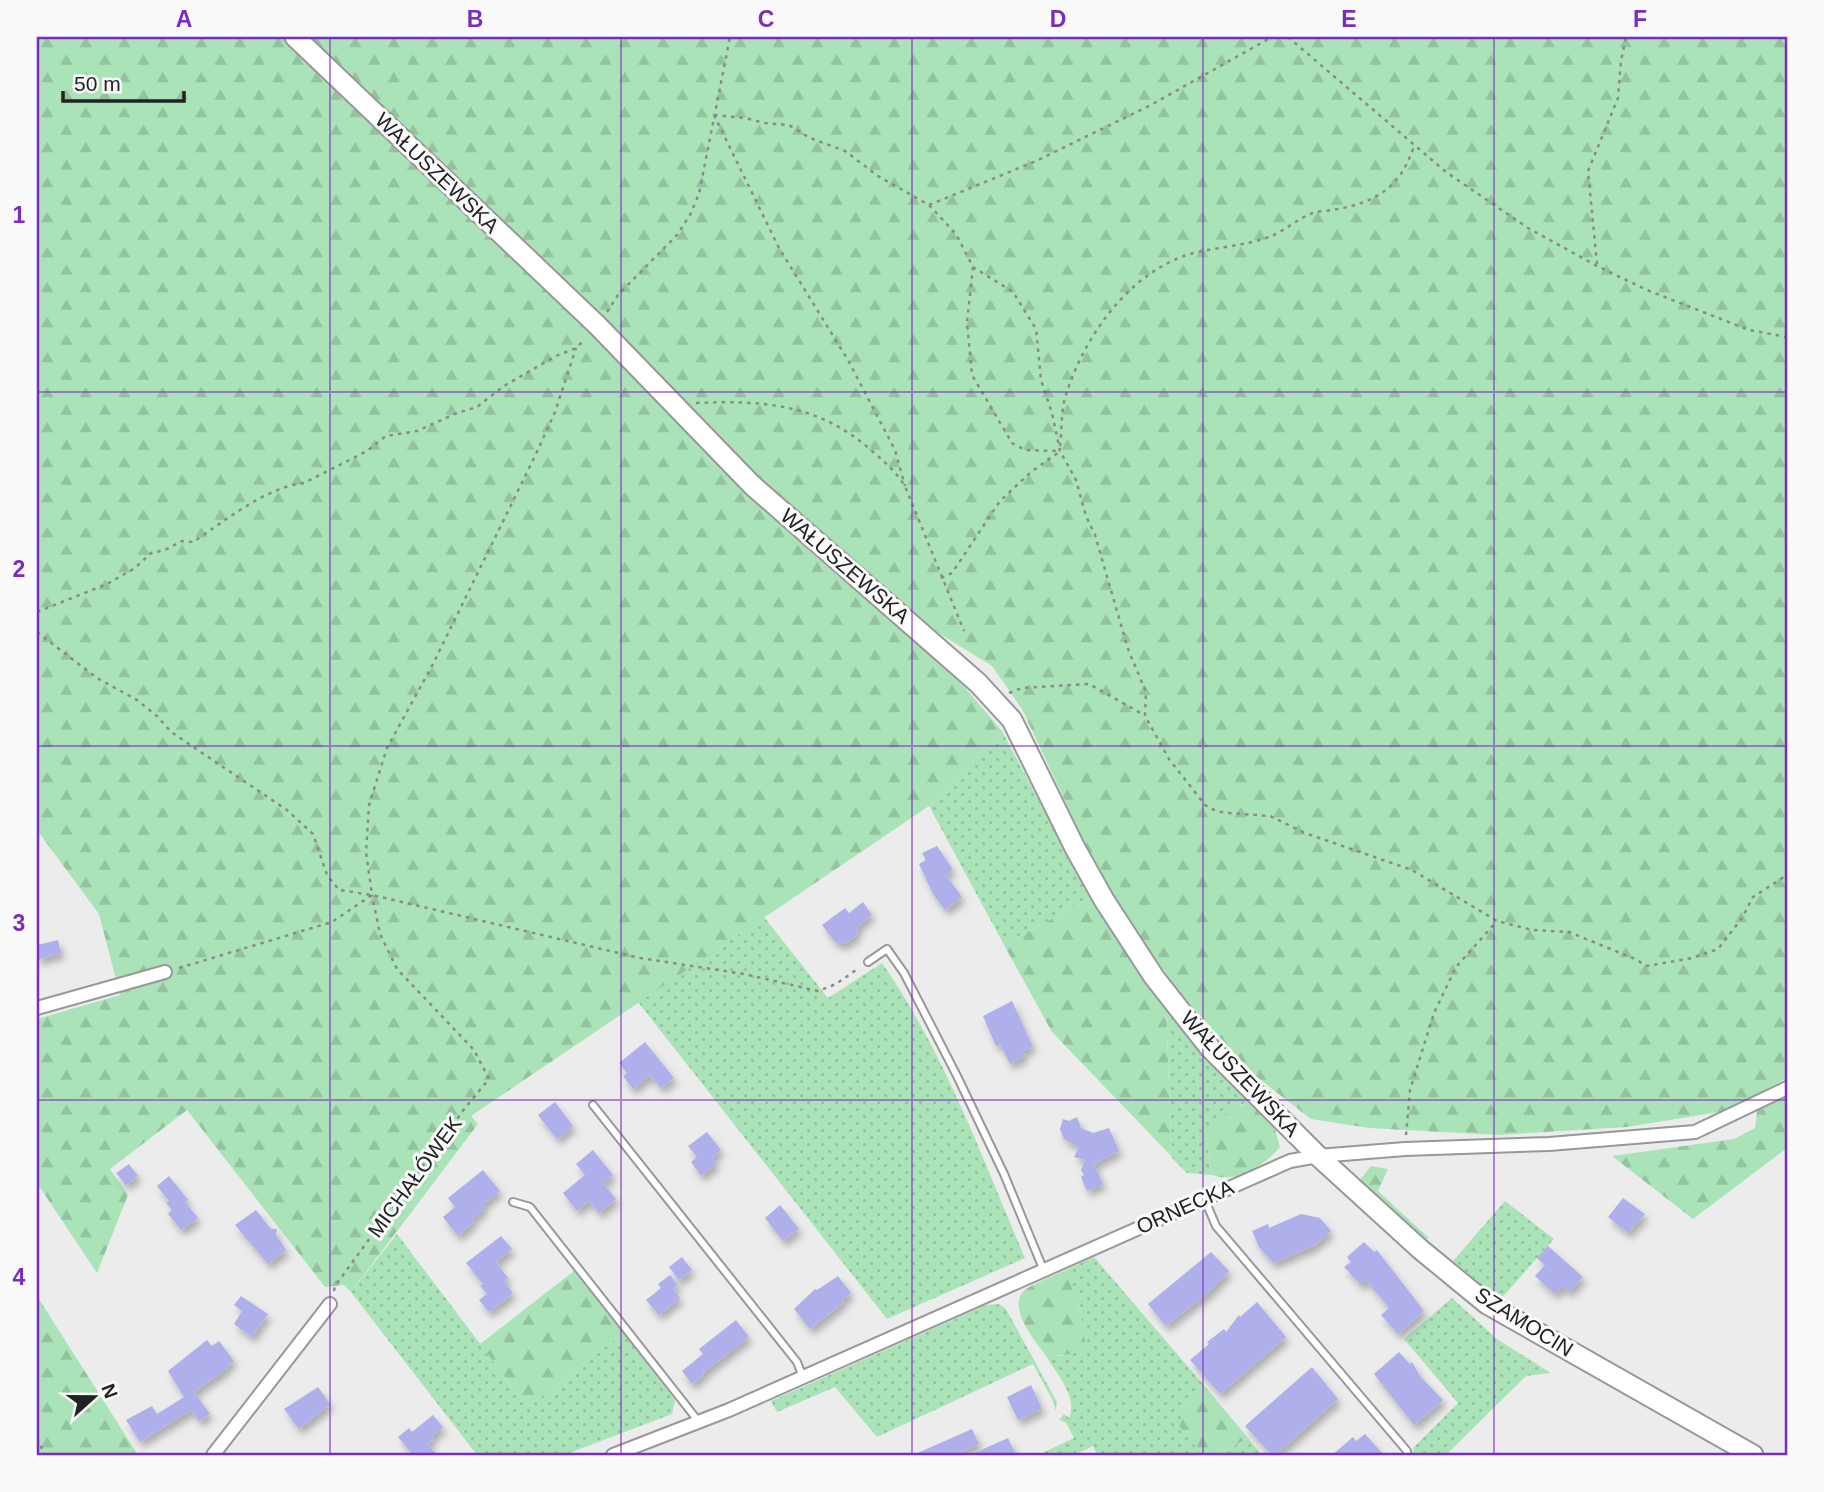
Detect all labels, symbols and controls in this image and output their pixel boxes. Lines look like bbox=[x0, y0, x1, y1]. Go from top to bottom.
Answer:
text: A bbox=[176, 6, 192, 32]
text: B bbox=[467, 6, 483, 32]
text: C bbox=[758, 6, 774, 32]
text: D bbox=[1050, 6, 1066, 32]
text: E bbox=[1341, 6, 1357, 32]
text: F bbox=[1633, 6, 1647, 32]
scale bar bbox=[63, 60, 184, 104]
text: 50 m bbox=[74, 72, 121, 95]
street label: WAŁUSZEWSKA bbox=[371, 108, 504, 237]
text: 1 bbox=[13, 202, 26, 228]
street label: WAŁUSZEWSKA bbox=[776, 504, 914, 628]
text: 2 bbox=[13, 556, 25, 582]
text: 3 bbox=[13, 910, 25, 936]
street label: WAŁUSZEWSKA bbox=[1177, 1006, 1304, 1141]
street label: MICHAŁÓWEK bbox=[363, 1112, 466, 1242]
street label: ORNECKA bbox=[1133, 1175, 1237, 1238]
text: 4 bbox=[13, 1264, 26, 1290]
street label: SZAMOCIN bbox=[1471, 1282, 1577, 1361]
north arrow bbox=[60, 1362, 130, 1432]
text: N bbox=[97, 1381, 122, 1401]

